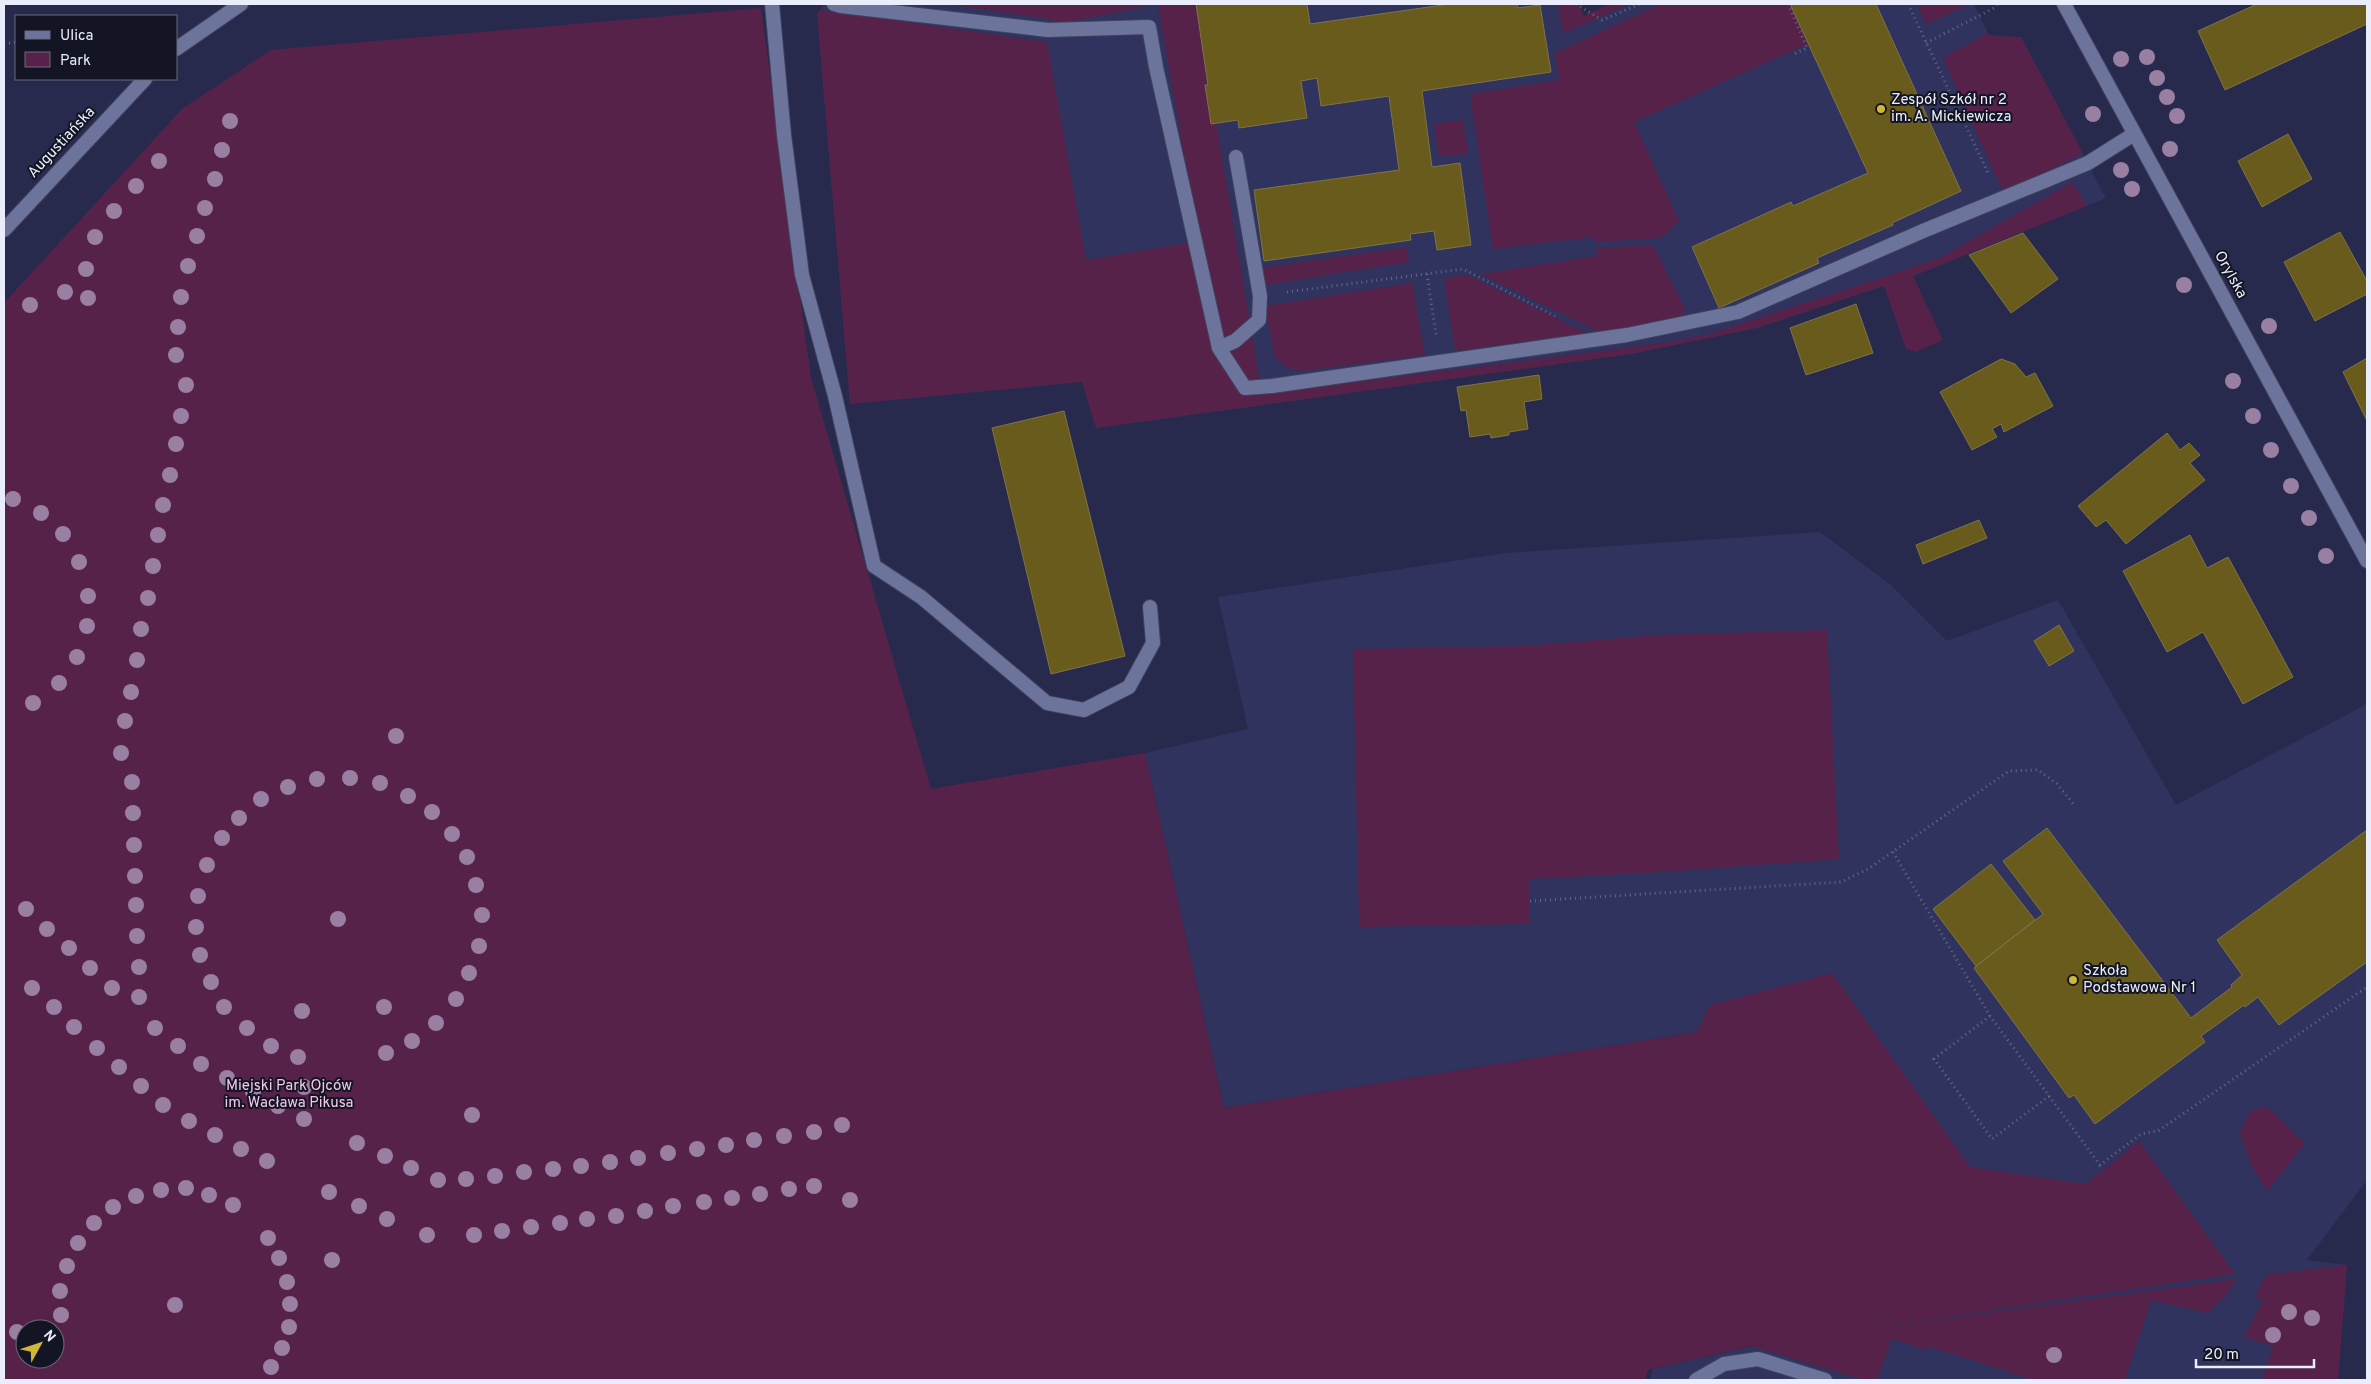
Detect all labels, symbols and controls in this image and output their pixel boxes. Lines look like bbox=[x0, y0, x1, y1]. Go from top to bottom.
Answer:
legend bbox=[15, 15, 178, 80]
text: Ulica bbox=[60, 27, 93, 46]
text: Park bbox=[60, 52, 91, 71]
place label: Zespół Szkół nr 2 im. A. Mickiewicza bbox=[1891, 91, 2011, 127]
street label: Augustiańska bbox=[24, 103, 100, 183]
marker: Zespół Szkół nr 2 im. A. Mickiewicza bbox=[1875, 103, 1887, 115]
street label: Orylska bbox=[2209, 248, 2251, 302]
place label: Szkoła Podstawowa Nr 1 bbox=[2083, 962, 2196, 998]
marker: Szkoła Podstawowa Nr 1 bbox=[2067, 974, 2079, 986]
park label: Miejski Park Ojców im. Wacława Pikusa bbox=[225, 1077, 353, 1113]
north arrow bbox=[15, 1319, 65, 1369]
text: N bbox=[39, 1327, 59, 1346]
scale bar bbox=[2196, 1336, 2314, 1368]
text: 20 m bbox=[2204, 1346, 2239, 1365]

